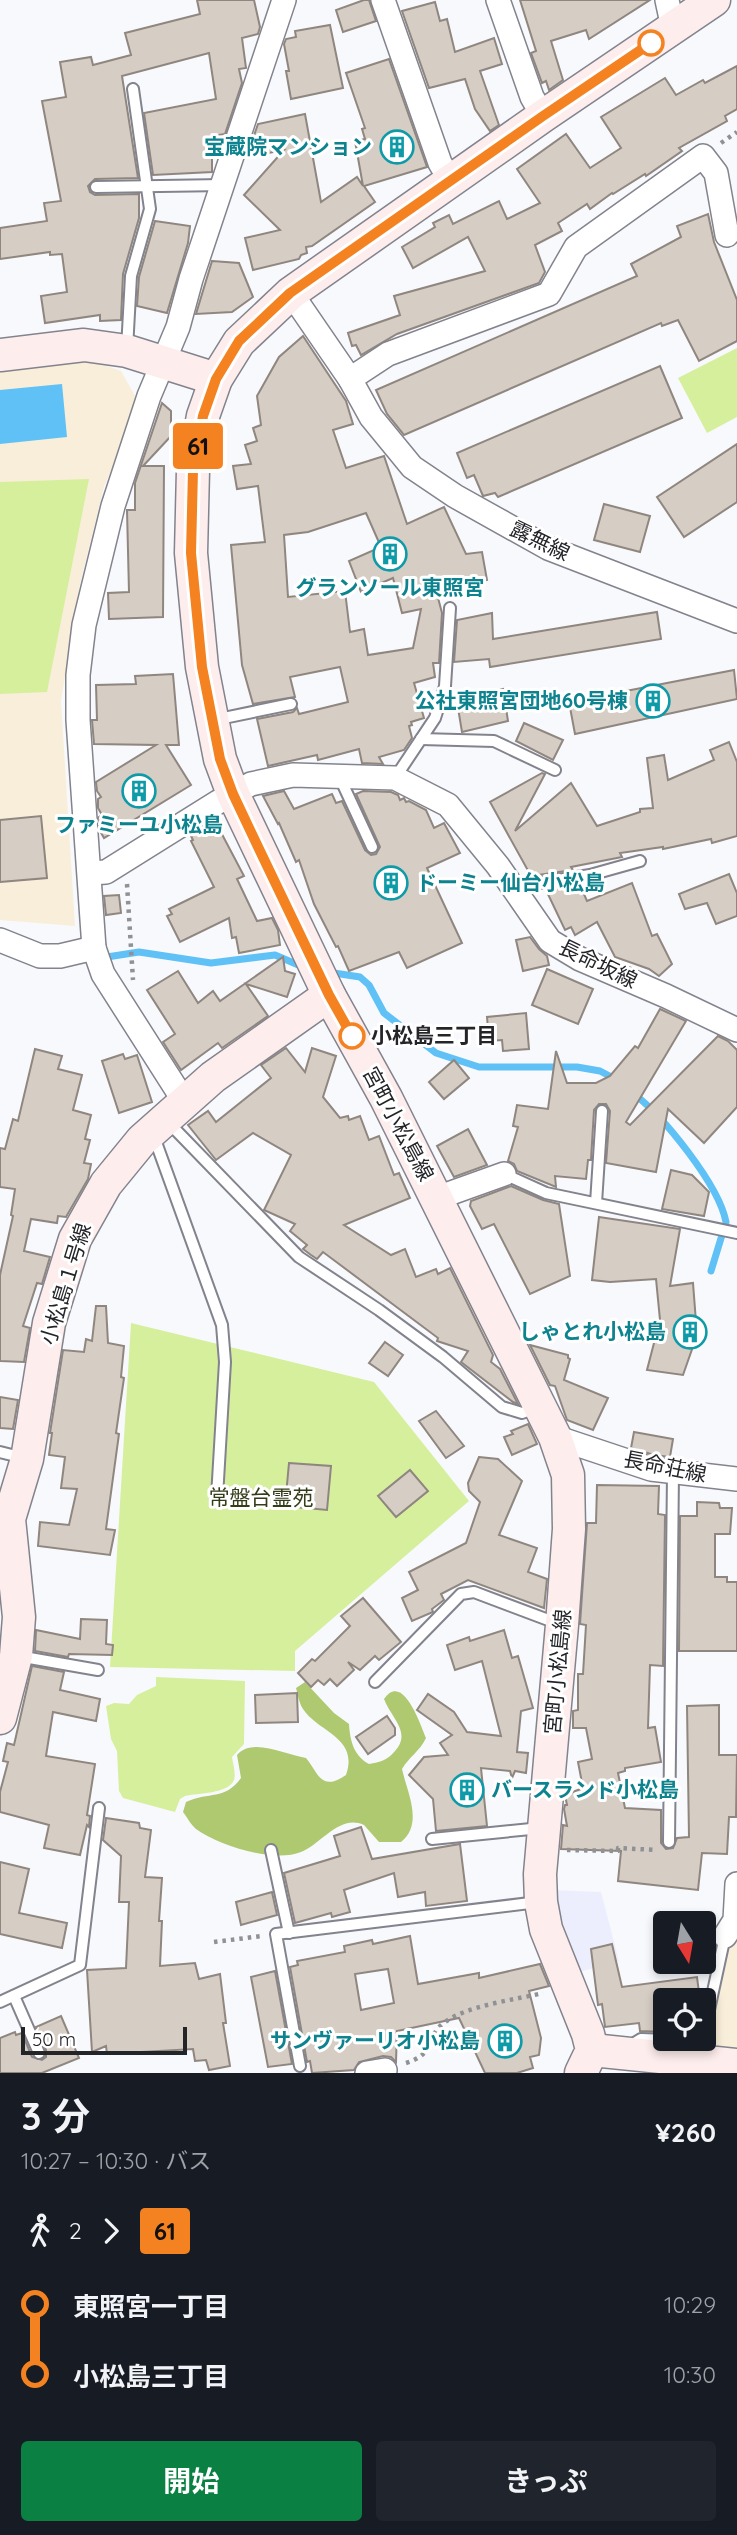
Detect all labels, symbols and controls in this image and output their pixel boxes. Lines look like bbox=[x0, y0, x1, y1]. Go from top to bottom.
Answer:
unlabelled marker bbox=[638, 30, 664, 56]
building icon: 宝蔵院マンション bbox=[378, 128, 416, 166]
place label: 宝蔵院マンション bbox=[204, 133, 372, 159]
line badge: 61 bbox=[166, 423, 230, 469]
text: 61 bbox=[187, 431, 209, 461]
street label: 露無線 bbox=[506, 515, 574, 566]
building icon: グランソール東照宮 bbox=[371, 535, 409, 573]
place label: グランソール東照宮 bbox=[296, 574, 485, 600]
building icon: 公社東照宮団地60号棟 bbox=[634, 682, 672, 720]
place label: 公社東照宮団地60号棟 bbox=[414, 687, 628, 713]
building icon: ファミーユ小松島 bbox=[120, 772, 158, 810]
place label: ファミーユ小松島 bbox=[55, 811, 223, 837]
building icon: ドーミー仙台小松島 bbox=[372, 864, 410, 902]
place label: ドーミー仙台小松島 bbox=[416, 869, 605, 895]
street label: 長命坂線 bbox=[555, 933, 642, 993]
place label: 小松島三丁目 bbox=[371, 1022, 497, 1048]
marker: 小松島三丁目 bbox=[339, 1023, 365, 1049]
street label: 宮町小松島線 bbox=[358, 1062, 440, 1185]
street label: 小松島１号線 bbox=[34, 1220, 96, 1348]
building icon: しゃとれ小松島 bbox=[671, 1313, 709, 1351]
place label: しゃとれ小松島 bbox=[519, 1318, 666, 1344]
street label: 長命荘線 bbox=[621, 1445, 709, 1487]
park label: 常盤台霊苑 bbox=[209, 1484, 314, 1510]
street label: 宮町小松島線 bbox=[539, 1608, 575, 1736]
building icon: バースランド小松島 bbox=[448, 1771, 486, 1809]
place label: バースランド小松島 bbox=[491, 1776, 679, 1802]
north arrow bbox=[653, 1911, 716, 1974]
map controls bbox=[653, 1911, 716, 2051]
button: locate bbox=[653, 1988, 716, 2051]
building icon: サンヴァーリオ小松島 bbox=[486, 2022, 524, 2060]
scale bar bbox=[21, 2024, 187, 2056]
text: 50 m bbox=[32, 2027, 76, 2051]
place label: サンヴァーリオ小松島 bbox=[270, 2027, 480, 2053]
text: 3 分 bbox=[21, 2092, 90, 2140]
text: ¥260 bbox=[655, 2116, 716, 2149]
text: 10:27 – 10:30 · バス bbox=[21, 2146, 211, 2175]
icon: walk bbox=[21, 2212, 59, 2250]
icon: forward bbox=[92, 2212, 130, 2250]
text: 2 bbox=[69, 2216, 82, 2245]
text: 61 bbox=[154, 2216, 176, 2246]
text: 東照宮一丁目 bbox=[73, 2290, 229, 2323]
text: 10:29 bbox=[664, 2290, 716, 2319]
text: 小松島三丁目 bbox=[73, 2360, 229, 2393]
text: 10:30 bbox=[664, 2360, 716, 2389]
button: 開始 bbox=[21, 2441, 362, 2521]
button: きっぷ bbox=[376, 2441, 716, 2521]

